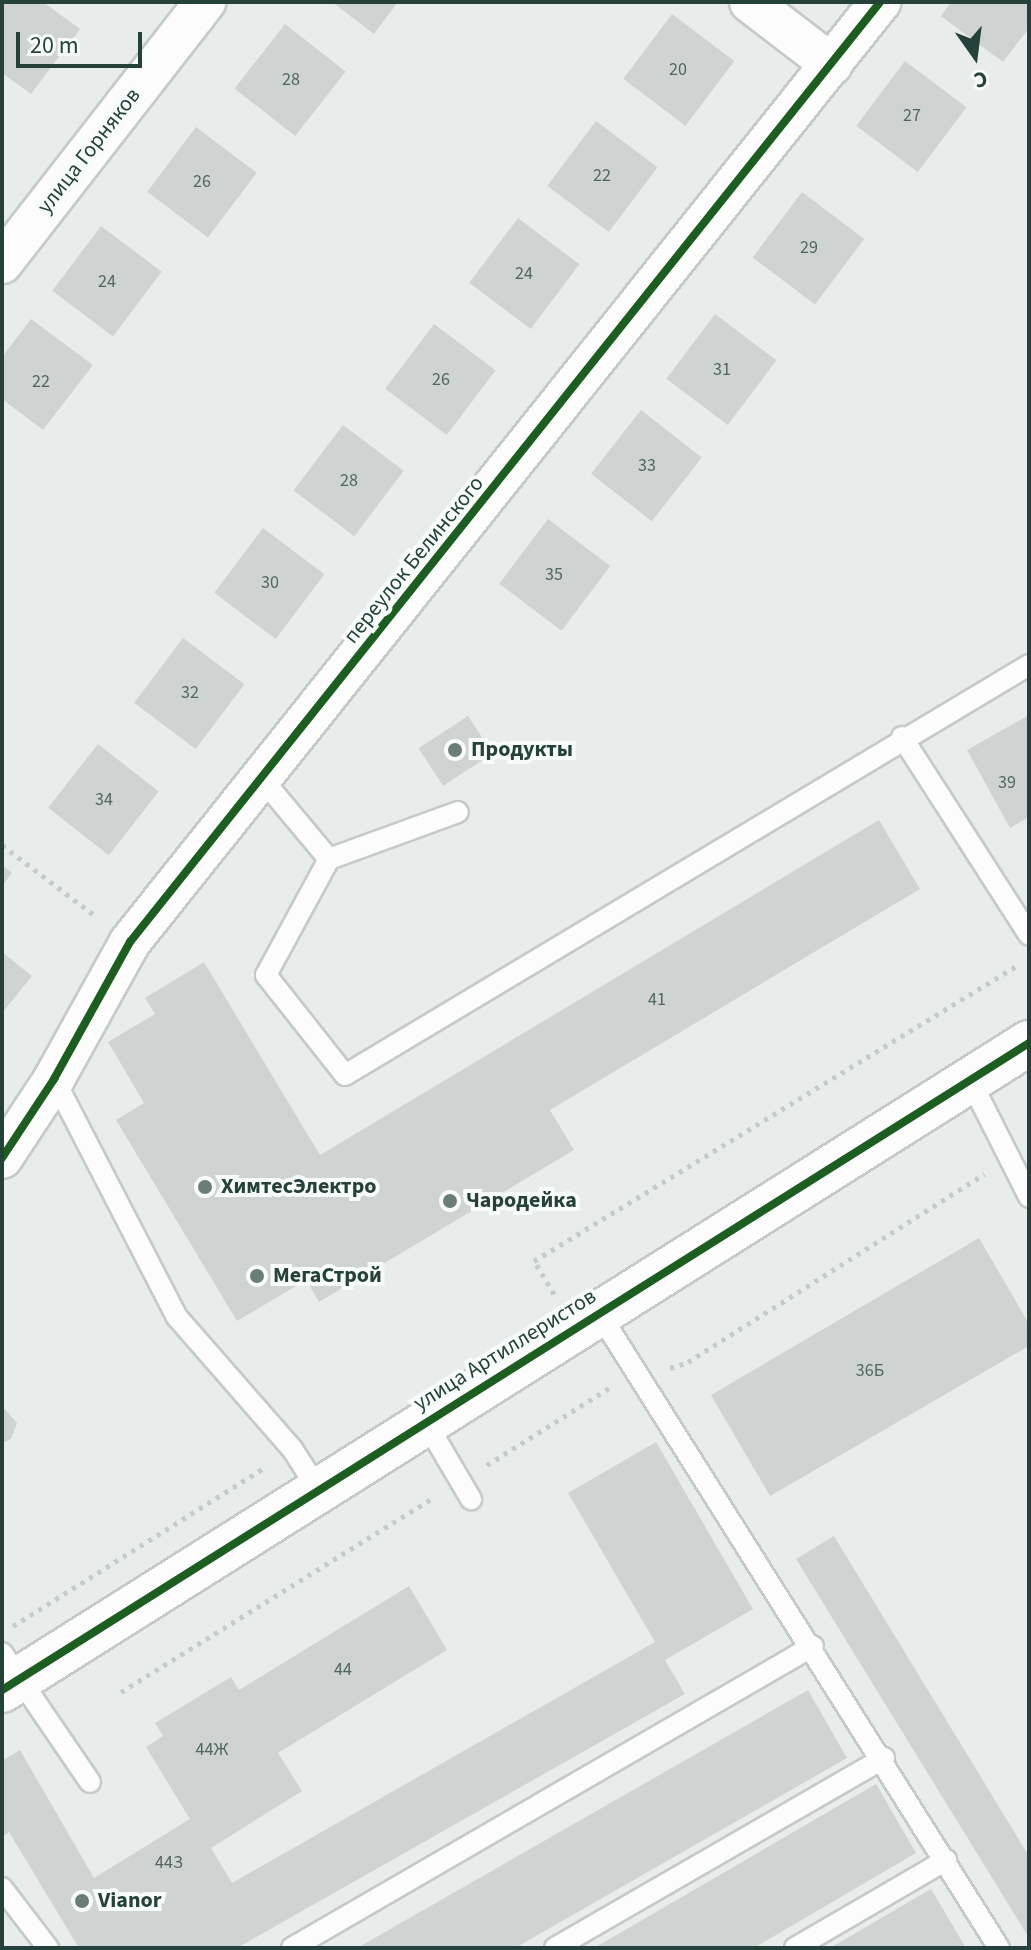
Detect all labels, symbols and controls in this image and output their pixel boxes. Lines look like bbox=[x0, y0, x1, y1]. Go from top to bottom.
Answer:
scale bar bbox=[20, 16, 146, 66]
north arrow bbox=[935, 16, 1015, 96]
text: 20 m bbox=[30, 28, 79, 63]
house number: 20 bbox=[669, 59, 687, 81]
text: С bbox=[971, 62, 991, 96]
house number: 28 bbox=[282, 69, 300, 91]
street label: улица Горняков bbox=[32, 83, 146, 219]
house number: 27 bbox=[903, 105, 921, 127]
house number: 22 bbox=[593, 165, 611, 187]
house number: 26 bbox=[193, 171, 211, 193]
house number: 29 bbox=[800, 237, 818, 259]
house number: 24 bbox=[515, 263, 533, 285]
house number: 24 bbox=[98, 271, 116, 293]
house number: 31 bbox=[713, 359, 731, 381]
house number: 26 bbox=[432, 369, 450, 391]
house number: 22 bbox=[32, 371, 50, 393]
house number: 33 bbox=[638, 455, 656, 477]
house number: 28 bbox=[340, 470, 358, 492]
street label: переулок Белинского bbox=[338, 471, 490, 649]
house number: 35 bbox=[545, 564, 563, 586]
house number: 30 bbox=[261, 572, 279, 594]
house number: 32 bbox=[181, 682, 199, 704]
place label: Продукты bbox=[471, 737, 573, 763]
marker: Продукты bbox=[446, 741, 464, 759]
house number: 39 bbox=[998, 772, 1016, 794]
house number: 34 bbox=[95, 789, 113, 811]
house number: 41 bbox=[648, 989, 666, 1011]
place label: ХимтесЭлектро bbox=[221, 1174, 376, 1200]
marker: ХимтесЭлектро bbox=[196, 1178, 214, 1196]
place label: Чародейка bbox=[466, 1188, 577, 1214]
marker: Чародейка bbox=[441, 1192, 459, 1210]
place label: МегаСтрой bbox=[273, 1263, 382, 1289]
marker: МегаСтрой bbox=[248, 1267, 266, 1285]
street label: улица Артиллеристов bbox=[409, 1283, 601, 1417]
house number: 36Б bbox=[856, 1360, 884, 1382]
house number: 44 bbox=[334, 1659, 352, 1681]
house number: 44Ж bbox=[196, 1739, 228, 1761]
house number: 44З bbox=[155, 1852, 183, 1874]
place label: Vianor bbox=[98, 1888, 161, 1914]
marker: Vianor bbox=[73, 1892, 91, 1910]

